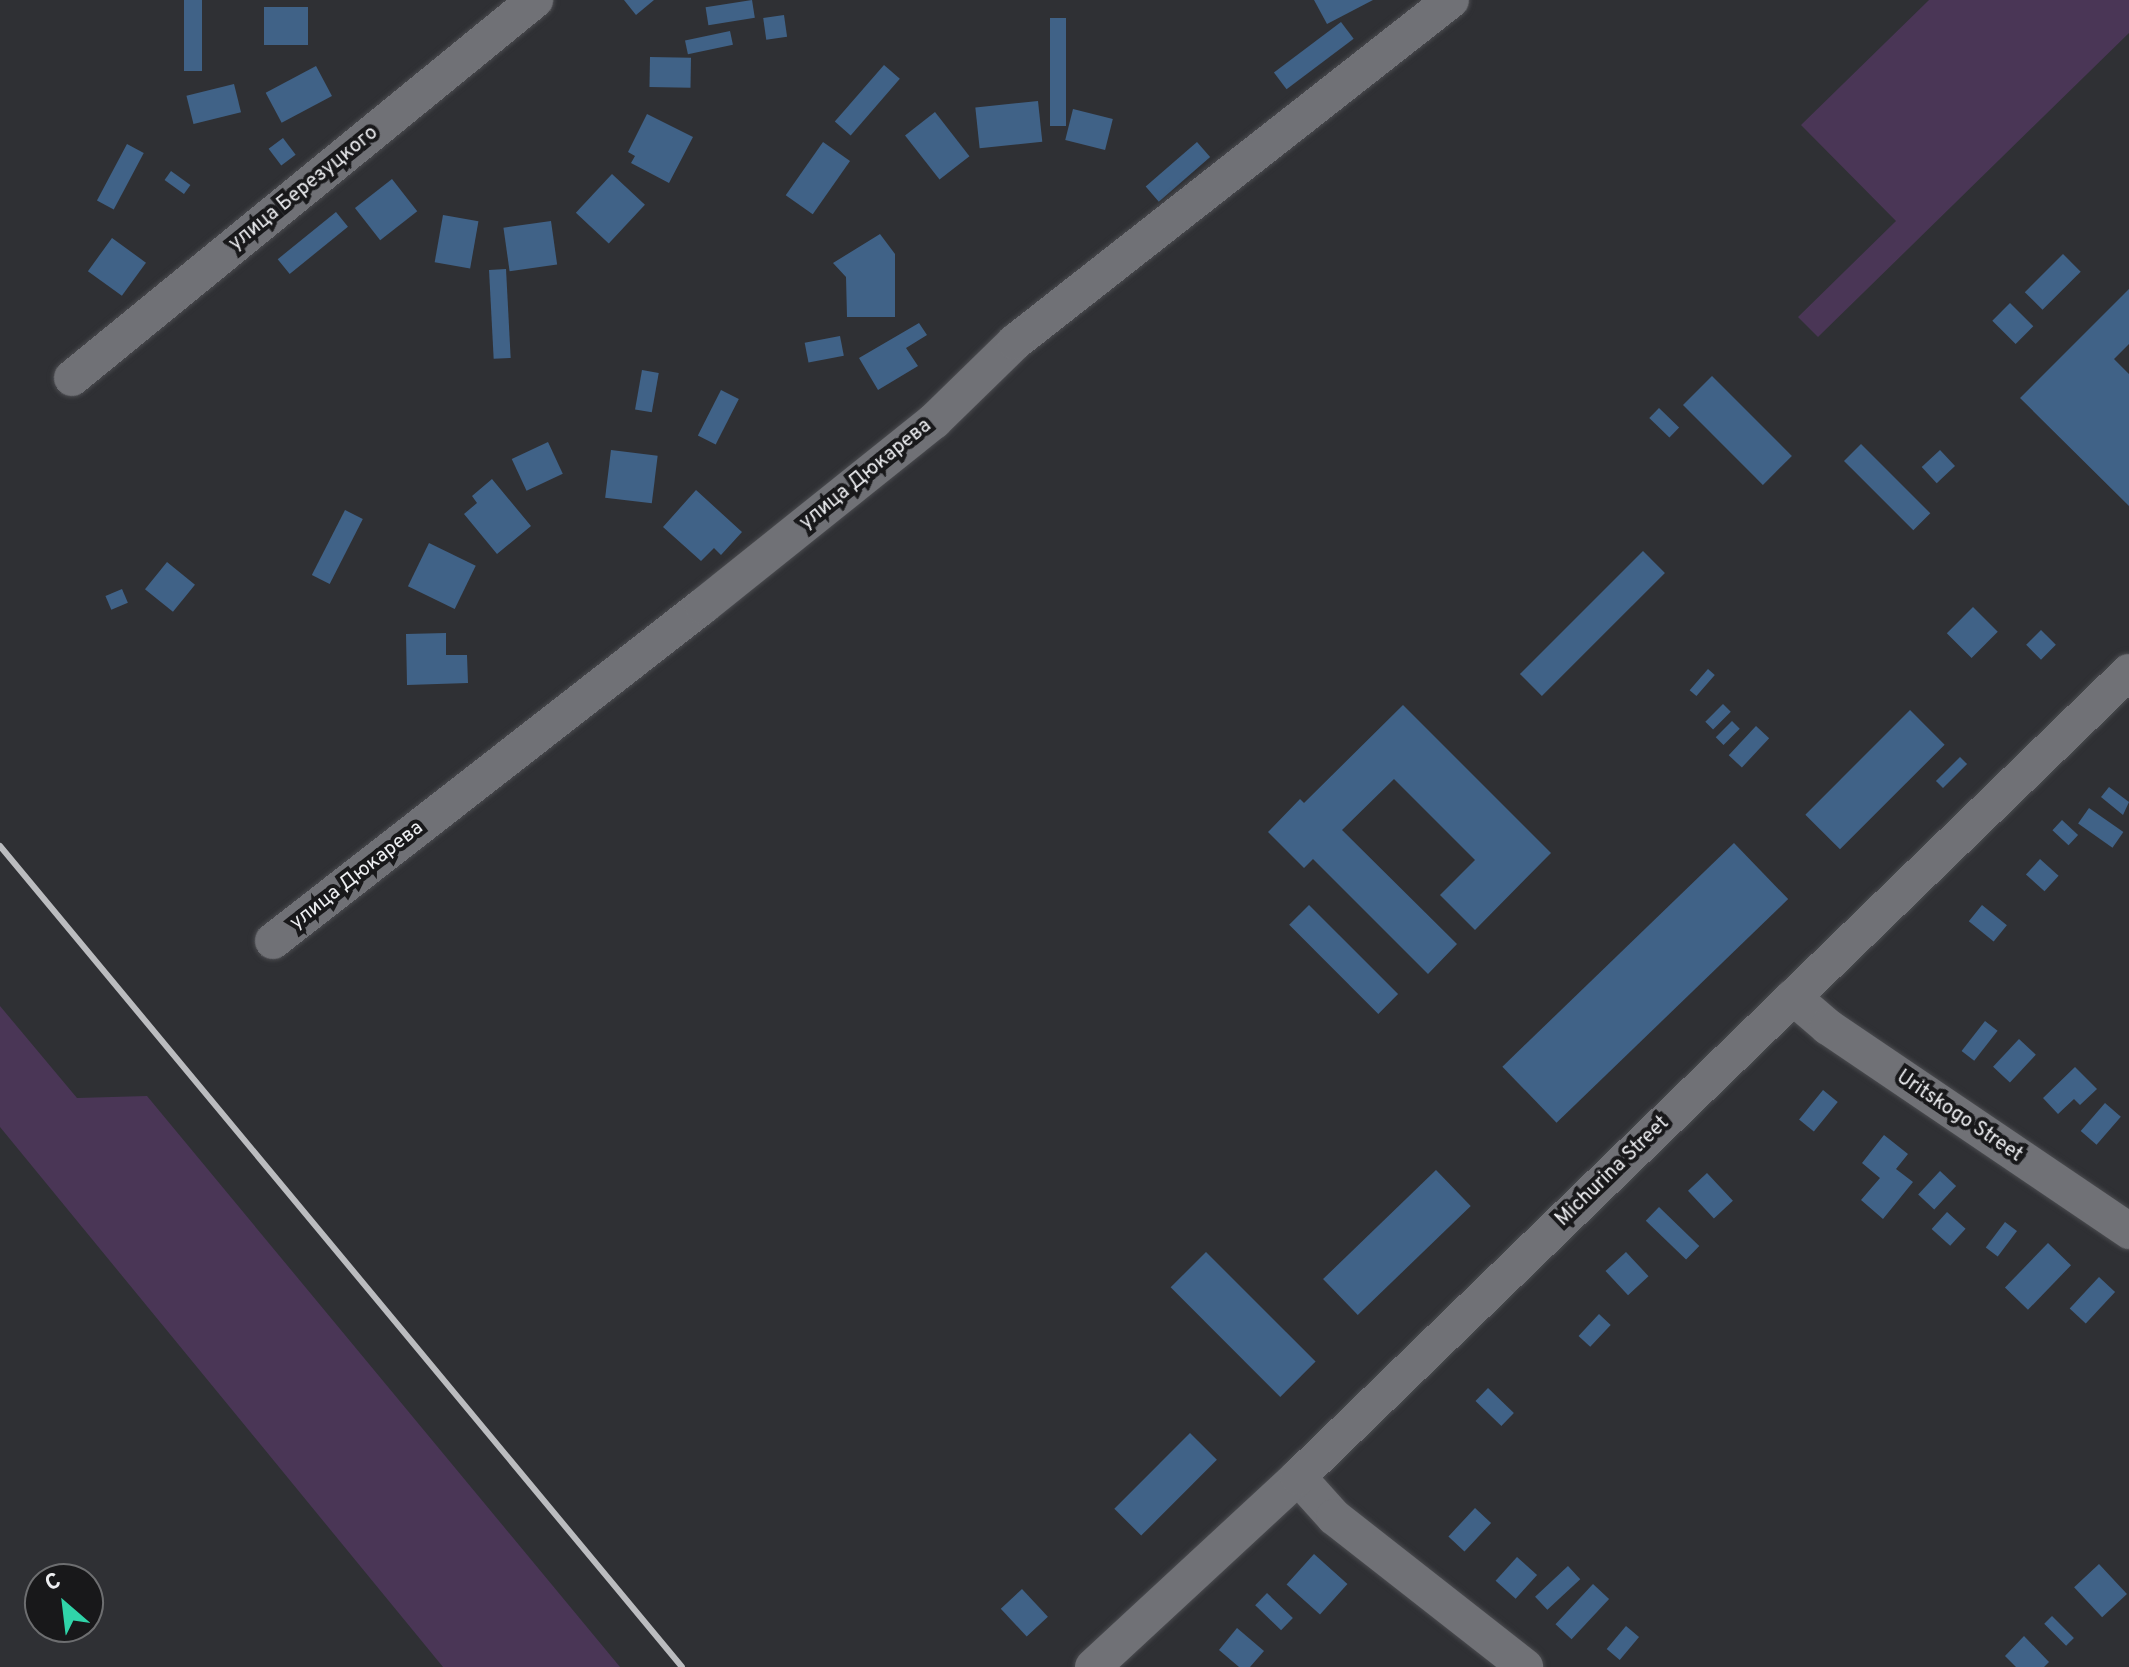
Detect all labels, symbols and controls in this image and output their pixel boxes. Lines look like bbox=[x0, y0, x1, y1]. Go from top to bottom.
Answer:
street label: улица Березуцкого bbox=[225, 122, 383, 256]
street label: улица Дюкарева bbox=[795, 415, 937, 535]
street label: улица Дюкарева bbox=[286, 817, 428, 935]
street label: Uritskogo Street bbox=[1891, 1066, 2027, 1168]
street label: Michurina Street bbox=[1551, 1112, 1675, 1232]
north arrow bbox=[24, 1563, 104, 1643]
text: С bbox=[41, 1568, 66, 1598]

